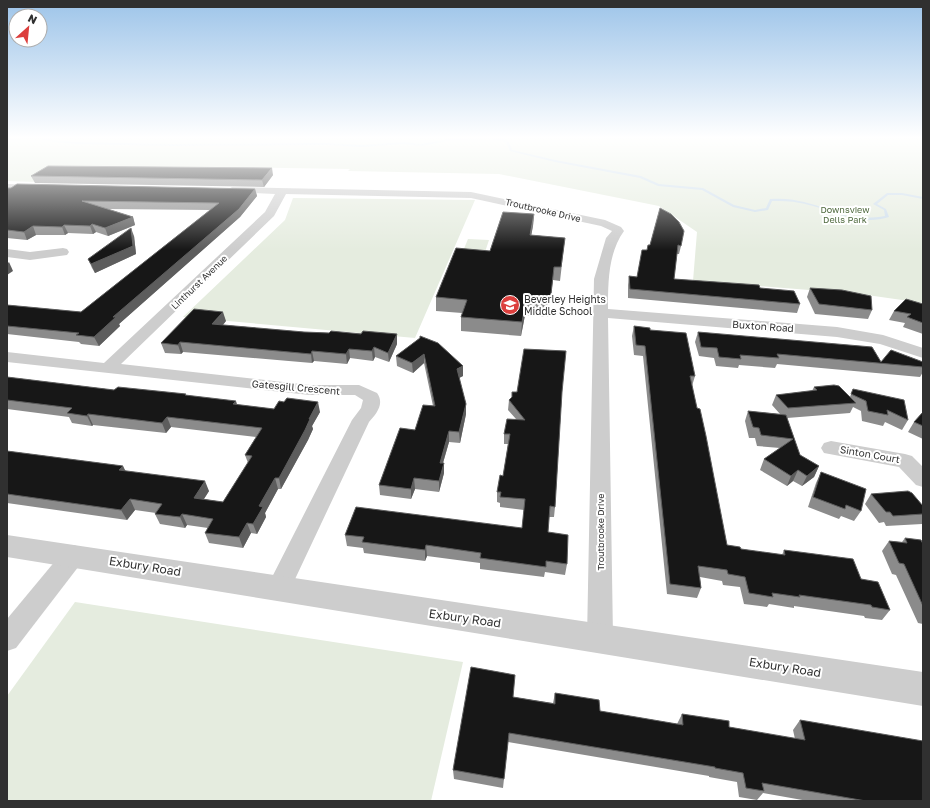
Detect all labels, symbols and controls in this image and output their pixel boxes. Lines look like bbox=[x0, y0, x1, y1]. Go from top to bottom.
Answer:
north arrow bbox=[8, 8, 48, 48]
text: N bbox=[26, 11, 39, 26]
street label: Troutbrooke Drive bbox=[504, 196, 582, 224]
park label: Downsview Dells Park bbox=[820, 204, 870, 225]
street label: Linthurst Avenue bbox=[169, 253, 229, 311]
place label: Beverley Heights Middle School bbox=[524, 293, 606, 317]
school or university icon: Beverley Heights Middle School bbox=[499, 294, 521, 316]
street label: Buxton Road bbox=[732, 318, 794, 334]
street label: Gatesgill Crescent bbox=[251, 377, 341, 397]
street label: Sinton Court bbox=[839, 443, 901, 465]
street label: Troutbrooke Drive bbox=[595, 493, 606, 571]
street label: Exbury Road bbox=[108, 553, 182, 579]
street label: Exbury Road bbox=[428, 606, 502, 630]
street label: Exbury Road bbox=[748, 654, 822, 680]

